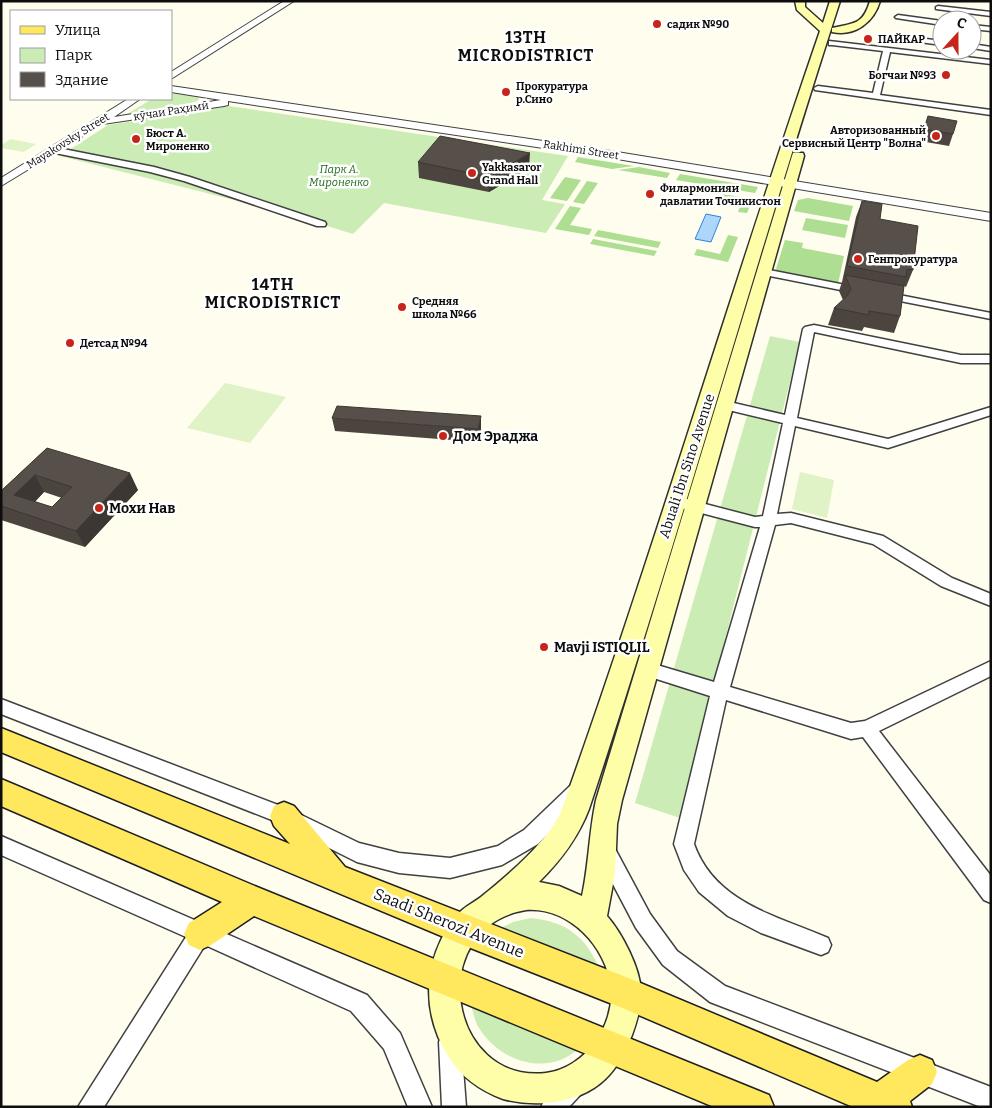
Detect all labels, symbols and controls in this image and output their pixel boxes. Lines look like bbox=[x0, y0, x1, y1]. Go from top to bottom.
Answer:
legend bbox=[10, 10, 172, 100]
north arrow bbox=[932, 10, 982, 60]
text: С bbox=[954, 14, 969, 33]
marker: садик №90 bbox=[651, 18, 663, 30]
place label: садик №90 bbox=[667, 18, 729, 31]
text: Улица bbox=[55, 21, 101, 39]
district label: 13TH MICRODISTRICT bbox=[458, 28, 594, 65]
marker: ПАЙКАР bbox=[862, 33, 874, 45]
place label: ПАЙКАР bbox=[878, 33, 925, 46]
text: Парк bbox=[55, 46, 93, 64]
place label: Богчаи №93 bbox=[868, 69, 936, 82]
marker: Богчаи №93 bbox=[940, 69, 952, 81]
text: Здание bbox=[55, 71, 109, 89]
place label: Прокуратура р.Сино bbox=[516, 80, 589, 106]
marker: Прокуратура р.Сино bbox=[500, 86, 512, 98]
street label: кӯчаи Раҳимӣ bbox=[132, 99, 210, 123]
street label: Mayakovsky Street bbox=[24, 110, 112, 172]
place label: Авторизованный Сервисный Центр "Волна" bbox=[782, 124, 927, 150]
place label: Бюст А. Мироненко bbox=[146, 127, 210, 153]
marker: Авторизованный Сервисный Центр "Волна" bbox=[930, 130, 942, 142]
marker: Бюст А. Мироненко bbox=[130, 133, 142, 145]
street label: Rakhimi Street bbox=[542, 138, 620, 162]
place label: Yakkasaror Grand Hall bbox=[482, 161, 542, 187]
park label: Парк А. Мироненко bbox=[309, 163, 369, 189]
marker: Yakkasaror Grand Hall bbox=[466, 167, 478, 179]
place label: Филармонияи давлатии Точикистон bbox=[660, 182, 781, 208]
marker: Филармонияи давлатии Точикистон bbox=[644, 188, 656, 200]
marker: Генпрокуратура bbox=[852, 253, 864, 265]
place label: Генпрокуратура bbox=[868, 253, 958, 266]
district label: 14TH MICRODISTRICT bbox=[205, 275, 341, 312]
place label: Средняя школа №66 bbox=[412, 295, 477, 321]
marker: Средняя школа №66 bbox=[396, 301, 408, 313]
marker: Детсад №94 bbox=[64, 337, 76, 349]
place label: Детсад №94 bbox=[80, 337, 148, 350]
street label: Abuali Ibn Sino Avenue bbox=[656, 392, 718, 540]
place label: Дом Эраджа bbox=[453, 428, 538, 445]
marker: Дом Эраджа bbox=[437, 430, 449, 442]
place label: Мохи Нав bbox=[109, 500, 175, 517]
marker: Мохи Нав bbox=[93, 502, 105, 514]
place label: Mavji ISTIQLIL bbox=[554, 639, 650, 656]
marker: Mavji ISTIQLIL bbox=[538, 641, 550, 653]
street label: Saadi Sherozi Avenue bbox=[371, 884, 527, 962]

